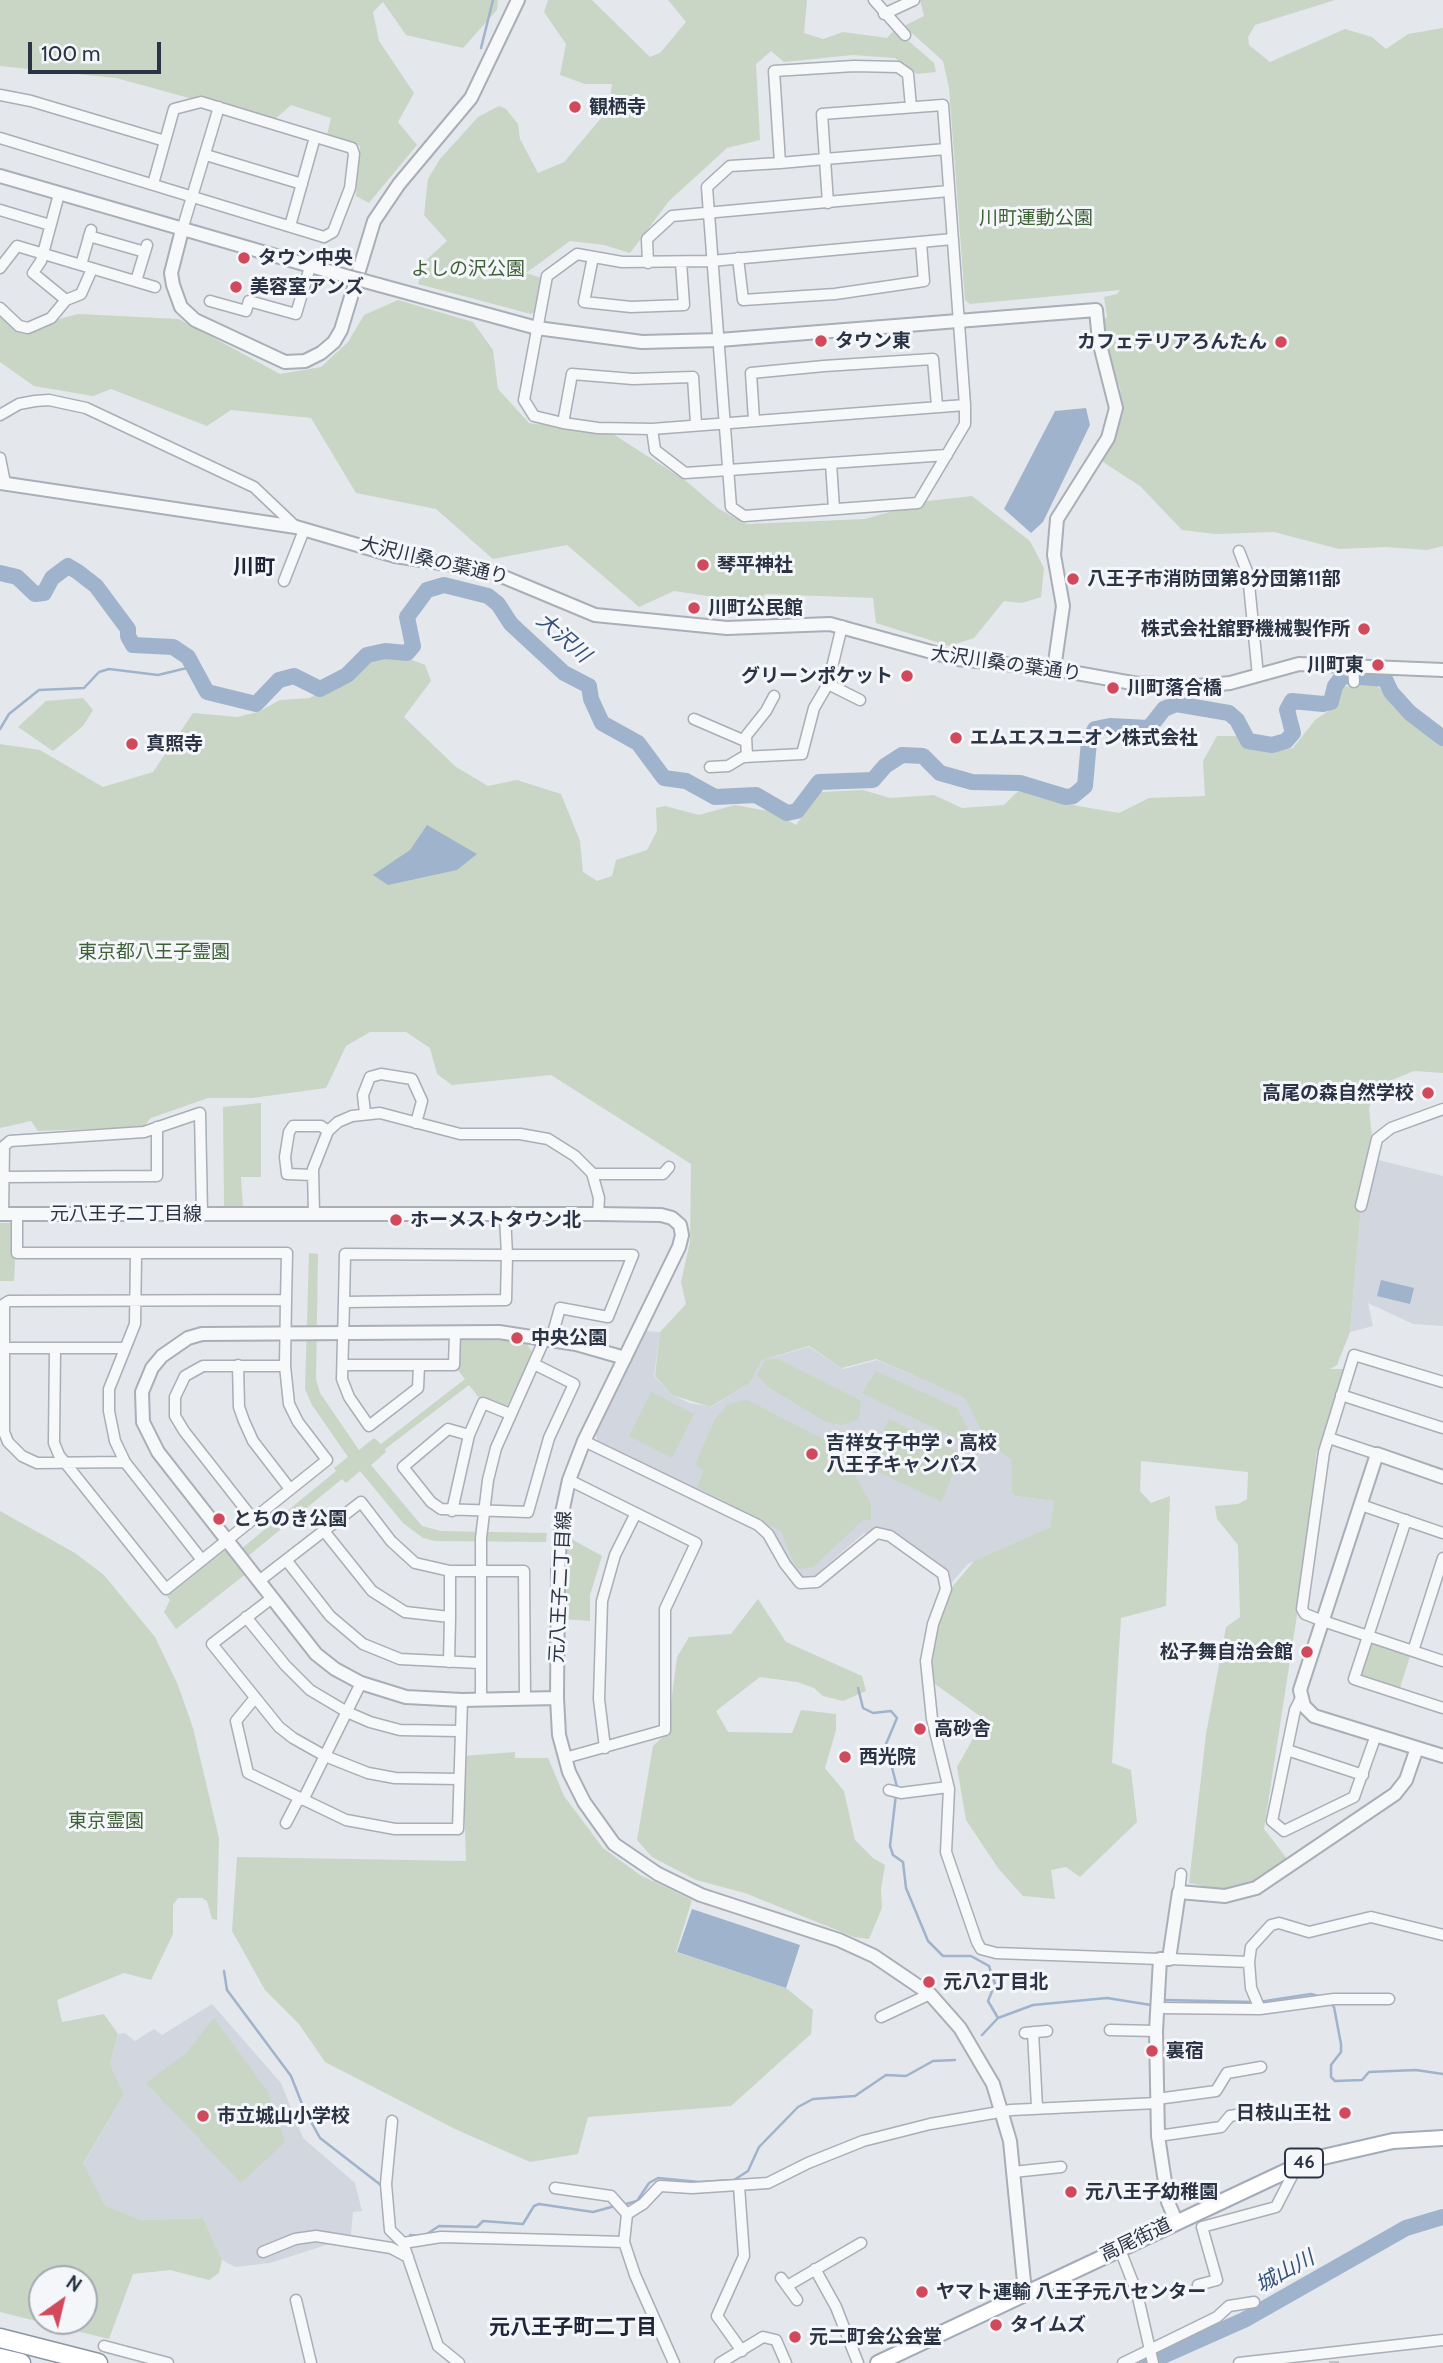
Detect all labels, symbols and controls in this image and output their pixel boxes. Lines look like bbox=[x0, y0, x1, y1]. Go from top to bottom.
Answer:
scale bar bbox=[32, 28, 164, 72]
text: 100 m bbox=[41, 41, 100, 66]
place label: 観栖寺 bbox=[589, 96, 646, 118]
marker: 観栖寺 bbox=[567, 99, 583, 115]
park label: 川町運動公園 bbox=[979, 207, 1093, 229]
place label: タウン中央 bbox=[258, 247, 353, 269]
marker: タウン中央 bbox=[236, 250, 252, 266]
park label: よしの沢公園 bbox=[411, 258, 525, 280]
place label: 美容室アンズ bbox=[250, 276, 364, 298]
marker: 美容室アンズ bbox=[228, 279, 244, 295]
place label: タウン東 bbox=[835, 330, 911, 352]
place label: カフェテリアろんたん bbox=[1077, 331, 1267, 353]
marker: タウン東 bbox=[813, 333, 829, 349]
marker: カフェテリアろんたん bbox=[1273, 334, 1289, 350]
street label: 大沢川桑の葉通り bbox=[357, 533, 511, 589]
place label: 琴平神社 bbox=[717, 554, 793, 576]
district label: 川町 bbox=[233, 555, 275, 581]
marker: 琴平神社 bbox=[695, 557, 711, 573]
place label: 八王子市消防団第8分団第11部 bbox=[1087, 568, 1340, 590]
marker: 八王子市消防団第8分団第11部 bbox=[1065, 571, 1081, 587]
place label: 川町公民館 bbox=[708, 597, 803, 619]
marker: 川町公民館 bbox=[686, 600, 702, 616]
water label: 大沢川 bbox=[531, 608, 595, 668]
place label: 株式会社舘野機械製作所 bbox=[1141, 618, 1350, 640]
marker: 株式会社舘野機械製作所 bbox=[1356, 621, 1372, 637]
street label: 大沢川桑の葉通り bbox=[929, 642, 1083, 686]
place label: 川町東 bbox=[1307, 654, 1364, 676]
marker: 川町東 bbox=[1370, 657, 1386, 673]
place label: グリーンポケット bbox=[741, 665, 893, 687]
marker: グリーンポケット bbox=[899, 668, 915, 684]
place label: 川町落合橋 bbox=[1127, 677, 1222, 699]
marker: 川町落合橋 bbox=[1105, 680, 1121, 696]
place label: エムエスユニオン株式会社 bbox=[970, 727, 1198, 749]
marker: エムエスユニオン株式会社 bbox=[948, 730, 964, 746]
place label: 真照寺 bbox=[146, 733, 203, 755]
marker: 真照寺 bbox=[124, 736, 140, 752]
park label: 東京都八王子霊園 bbox=[78, 941, 230, 963]
place label: 高尾の森自然学校 bbox=[1262, 1082, 1414, 1104]
marker: 高尾の森自然学校 bbox=[1420, 1085, 1436, 1101]
street label: 元八王子二丁目線 bbox=[50, 1203, 202, 1225]
place label: ホーメストタウン北 bbox=[410, 1209, 581, 1231]
marker: ホーメストタウン北 bbox=[388, 1212, 404, 1228]
place label: 中央公園 bbox=[531, 1327, 607, 1349]
marker: 中央公園 bbox=[509, 1330, 525, 1346]
place label: 吉祥女子中学・高校 八王子キャンパス bbox=[826, 1432, 997, 1476]
marker: 吉祥女子中学・高校 八王子キャンパス bbox=[804, 1446, 820, 1462]
place label: とちのき公園 bbox=[233, 1508, 347, 1530]
marker: とちのき公園 bbox=[211, 1511, 227, 1527]
street label: 元八王子二丁目線 bbox=[546, 1511, 576, 1663]
place label: 松子舞自治会館 bbox=[1160, 1641, 1293, 1663]
marker: 松子舞自治会館 bbox=[1299, 1644, 1315, 1660]
place label: 高砂舎 bbox=[934, 1718, 991, 1740]
marker: 高砂舎 bbox=[912, 1721, 928, 1737]
place label: 西光院 bbox=[859, 1746, 916, 1768]
marker: 西光院 bbox=[837, 1749, 853, 1765]
park label: 東京霊園 bbox=[68, 1810, 144, 1832]
place label: 元八2丁目北 bbox=[943, 1971, 1048, 1993]
marker: 元八2丁目北 bbox=[921, 1974, 937, 1990]
place label: 裏宿 bbox=[1166, 2040, 1204, 2062]
marker: 裏宿 bbox=[1144, 2043, 1160, 2059]
place label: 日枝山王社 bbox=[1236, 2102, 1331, 2124]
place label: 市立城山小学校 bbox=[217, 2105, 350, 2127]
marker: 日枝山王社 bbox=[1337, 2105, 1353, 2121]
marker: 市立城山小学校 bbox=[195, 2108, 211, 2124]
road number: 46 bbox=[1285, 2148, 1323, 2178]
place label: 元八王子幼稚園 bbox=[1085, 2181, 1218, 2203]
marker: 元八王子幼稚園 bbox=[1063, 2184, 1079, 2200]
street label: 高尾街道 bbox=[1097, 2214, 1175, 2266]
water label: 城山川 bbox=[1251, 2246, 1319, 2298]
north arrow bbox=[28, 2265, 98, 2335]
text: N bbox=[62, 2271, 86, 2297]
place label: ヤマト運輸 八王子元八センター bbox=[936, 2281, 1206, 2303]
marker: ヤマト運輸 八王子元八センター bbox=[914, 2284, 930, 2300]
place label: タイムズ bbox=[1010, 2314, 1086, 2336]
district label: 元八王子町二丁目 bbox=[489, 2315, 657, 2341]
marker: タイムズ bbox=[988, 2317, 1004, 2333]
place label: 元二町会公会堂 bbox=[809, 2326, 942, 2348]
marker: 元二町会公会堂 bbox=[787, 2329, 803, 2345]

